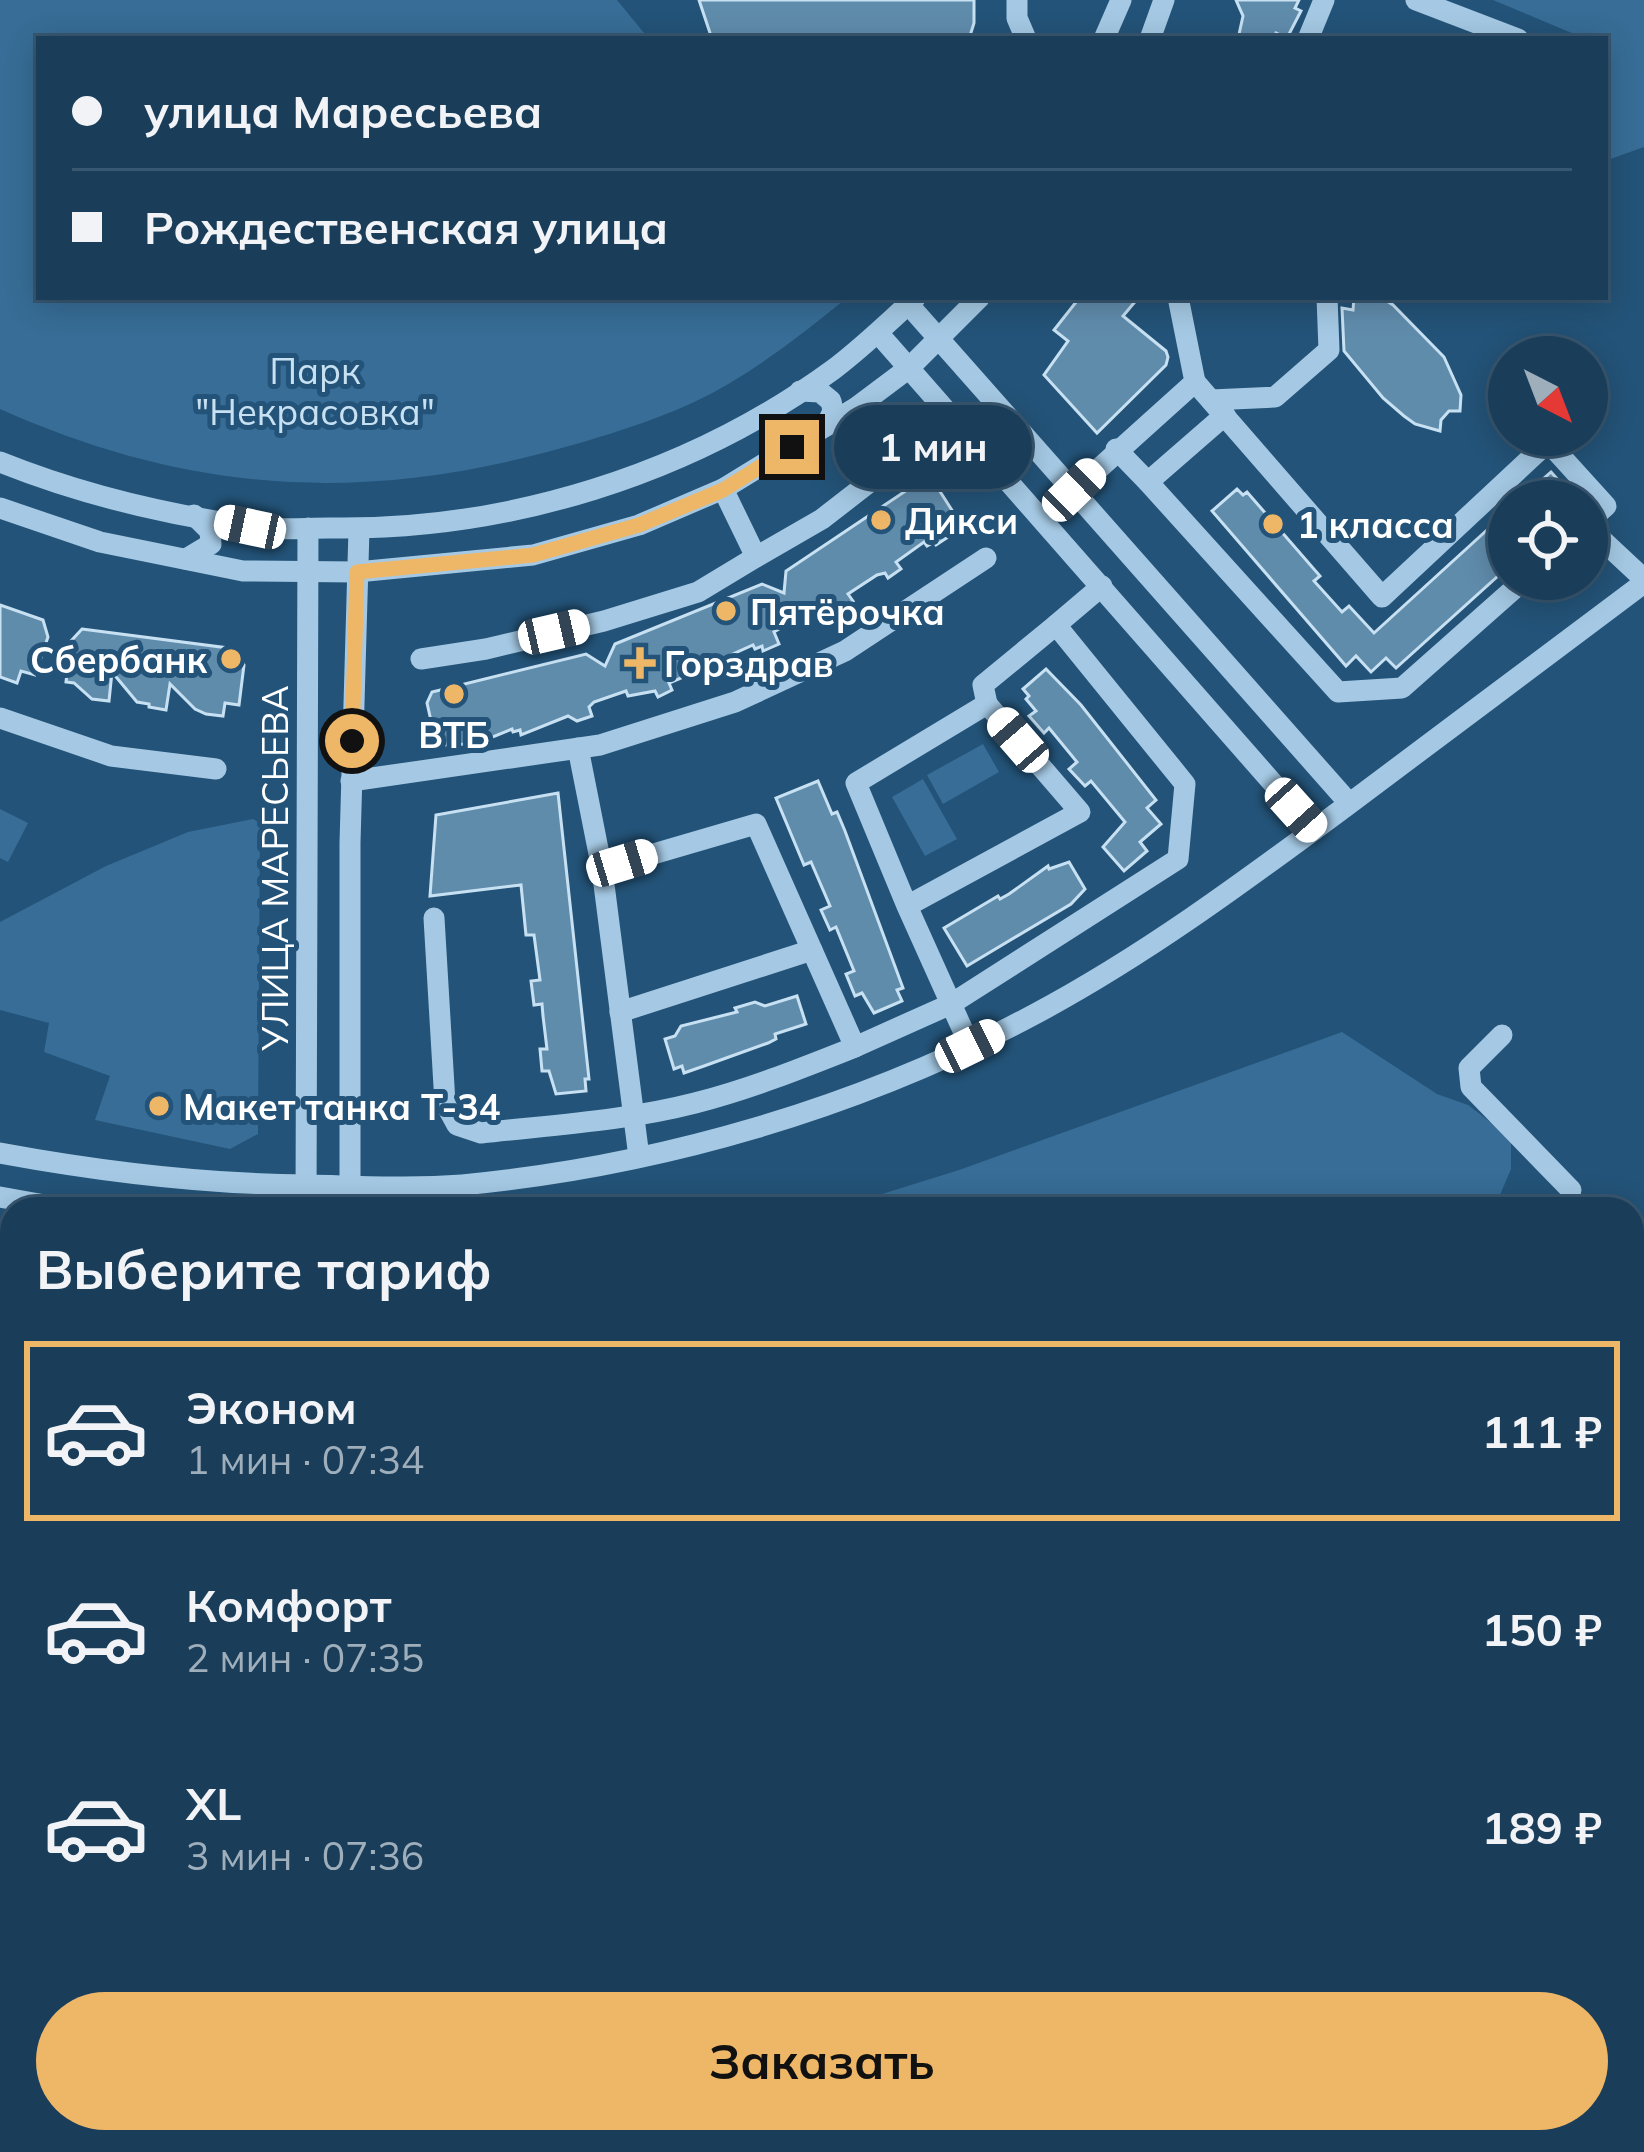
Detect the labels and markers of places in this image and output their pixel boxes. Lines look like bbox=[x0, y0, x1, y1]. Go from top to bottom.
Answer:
place label: Дикси bbox=[905, 498, 1018, 543]
place label: 1 класса bbox=[1297, 502, 1454, 547]
marker: Дикси bbox=[868, 507, 894, 533]
marker: 1 класса bbox=[1260, 511, 1286, 537]
place label: Пятёрочка bbox=[750, 589, 945, 634]
marker: Пятёрочка bbox=[713, 598, 739, 624]
place label: Сбербанк bbox=[30, 637, 207, 682]
place label: Горздрав bbox=[664, 641, 834, 686]
marker: Сбербанк bbox=[218, 646, 244, 672]
marker: Горздрав bbox=[627, 650, 653, 676]
marker: ВТБ bbox=[441, 681, 467, 707]
place label: ВТБ bbox=[418, 712, 490, 757]
place label: Макет танка Т-34 bbox=[183, 1084, 500, 1129]
marker: Макет танка Т-34 bbox=[146, 1093, 172, 1119]

